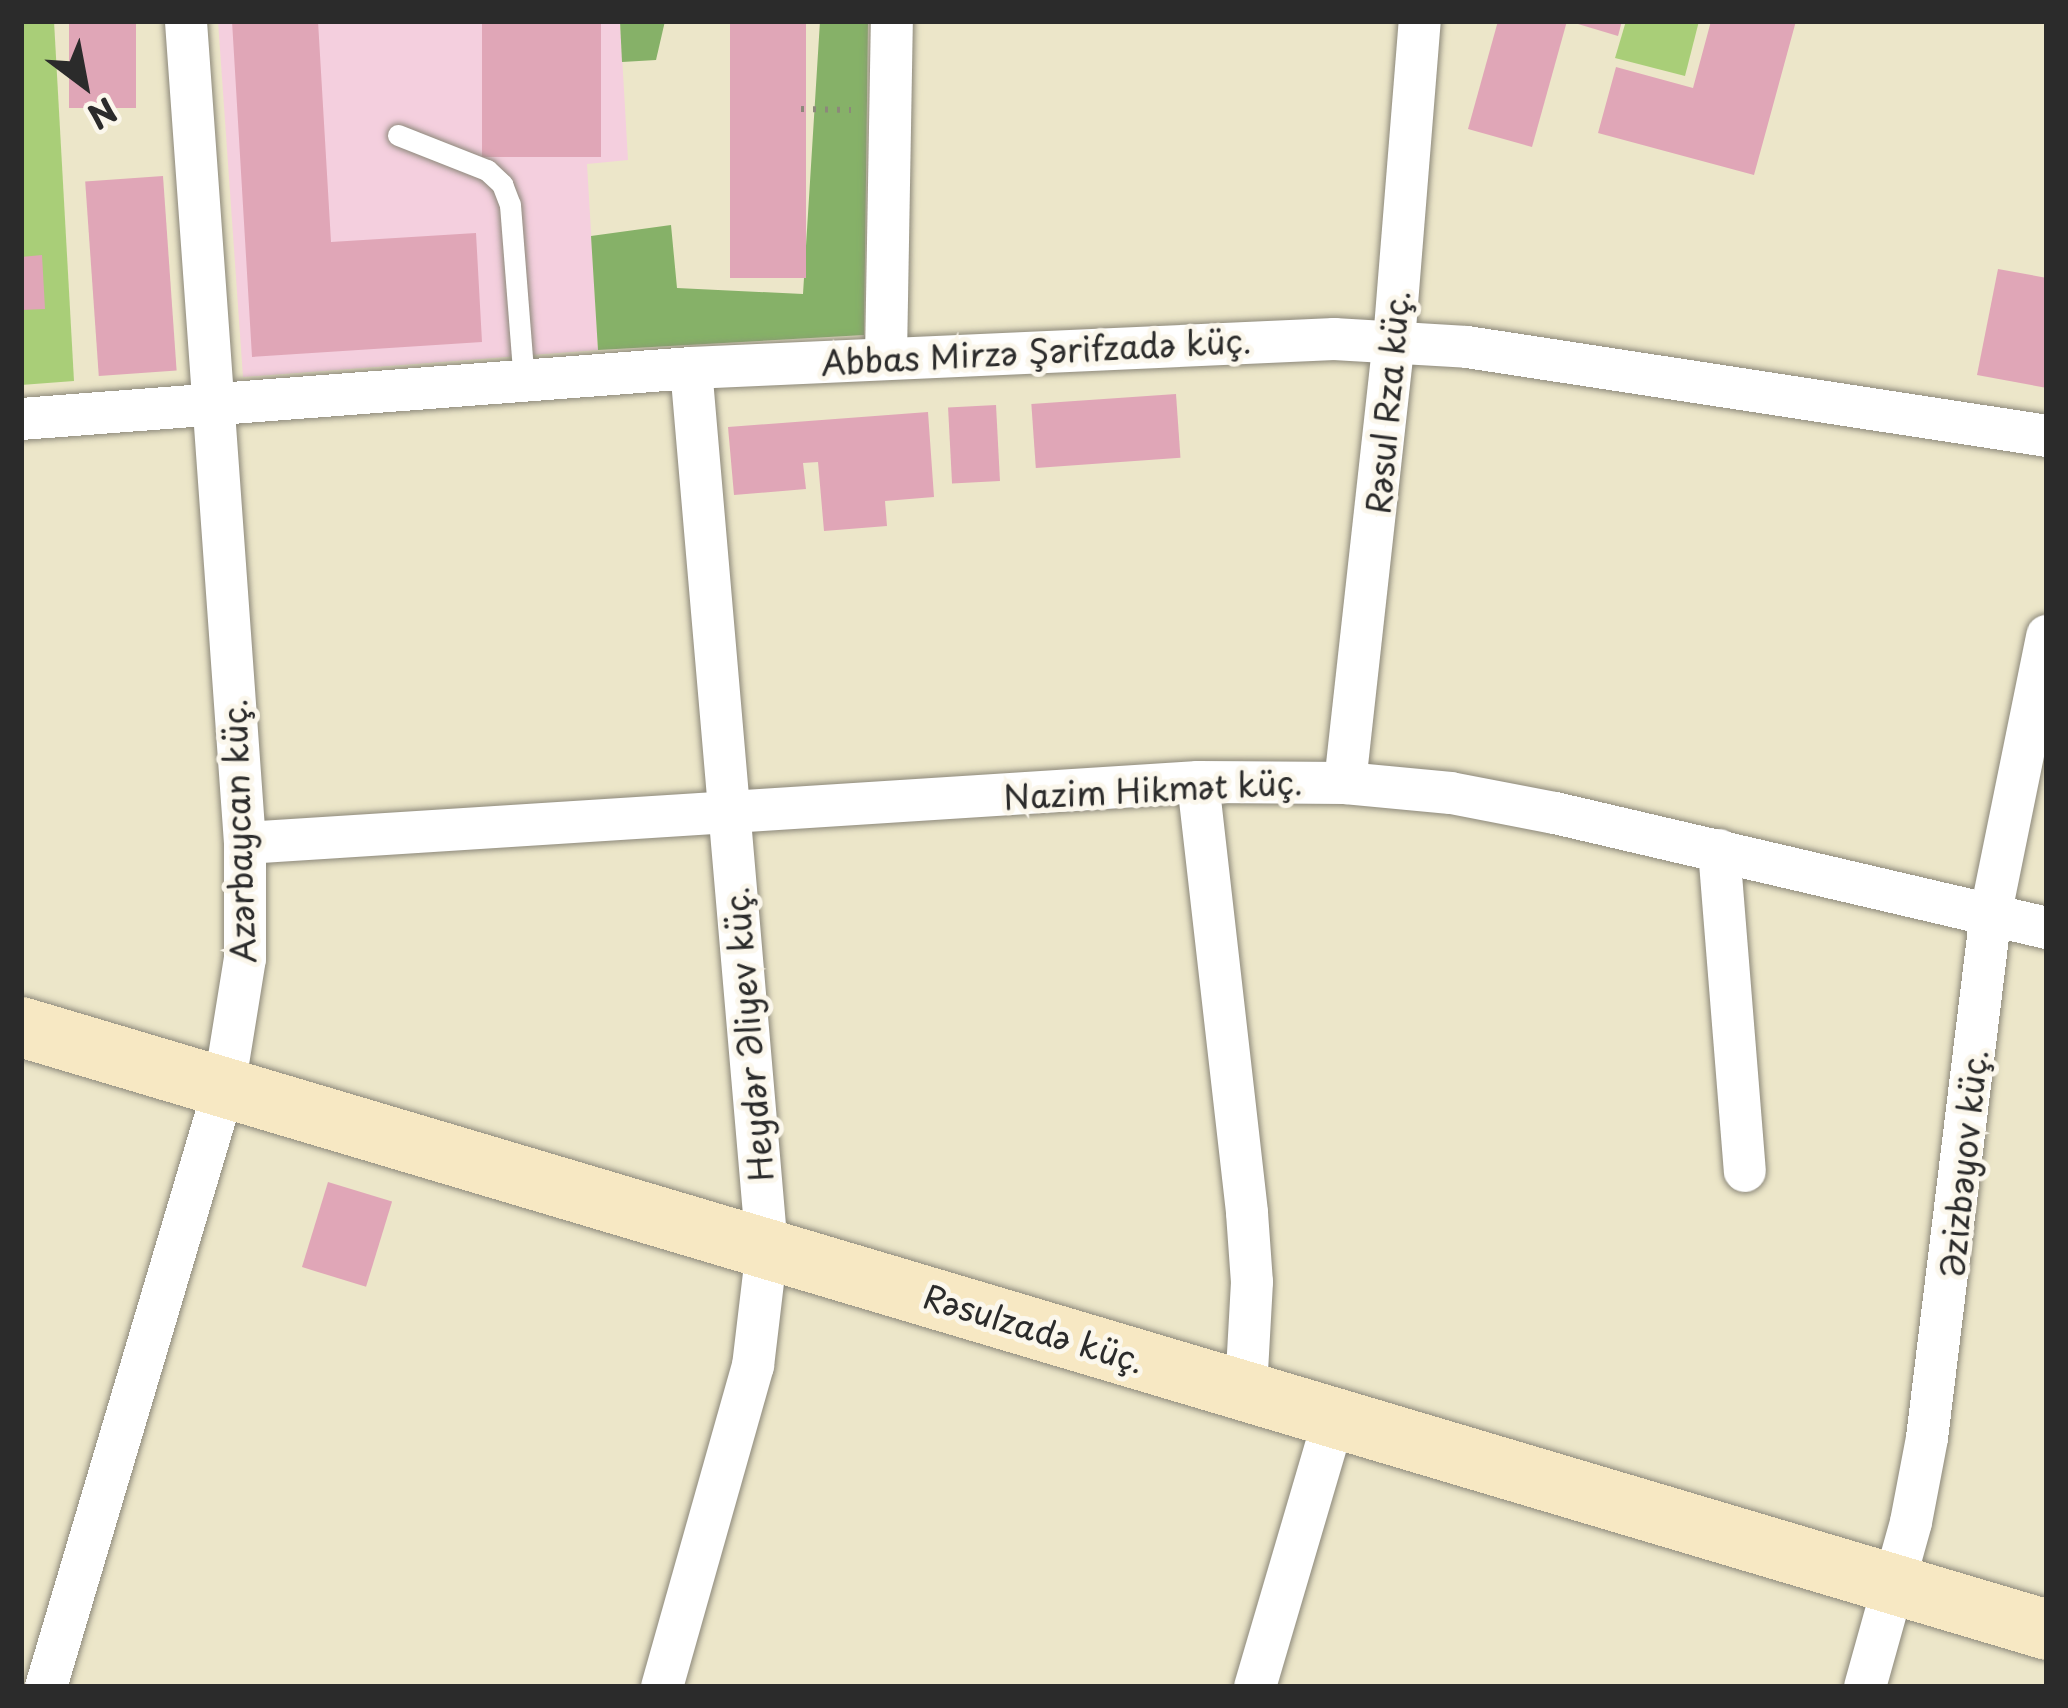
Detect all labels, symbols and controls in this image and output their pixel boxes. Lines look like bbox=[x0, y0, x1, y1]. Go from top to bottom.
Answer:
north arrow bbox=[24, 24, 144, 144]
text: N bbox=[79, 86, 127, 143]
street label: Rəsul Rza küç. bbox=[1357, 287, 1417, 517]
street label: Abbas Mirzə Şərifzadə küç. bbox=[819, 320, 1253, 382]
street label: Azərbaycan küç. bbox=[214, 698, 262, 964]
street label: Nazim Hikmət küç. bbox=[1001, 761, 1305, 817]
street label: Heydər Əliyev küç. bbox=[715, 885, 781, 1183]
street label: Əzizbəyov küç. bbox=[1931, 1046, 1995, 1280]
street label: Rəsulzadə küç. bbox=[919, 1276, 1149, 1380]

